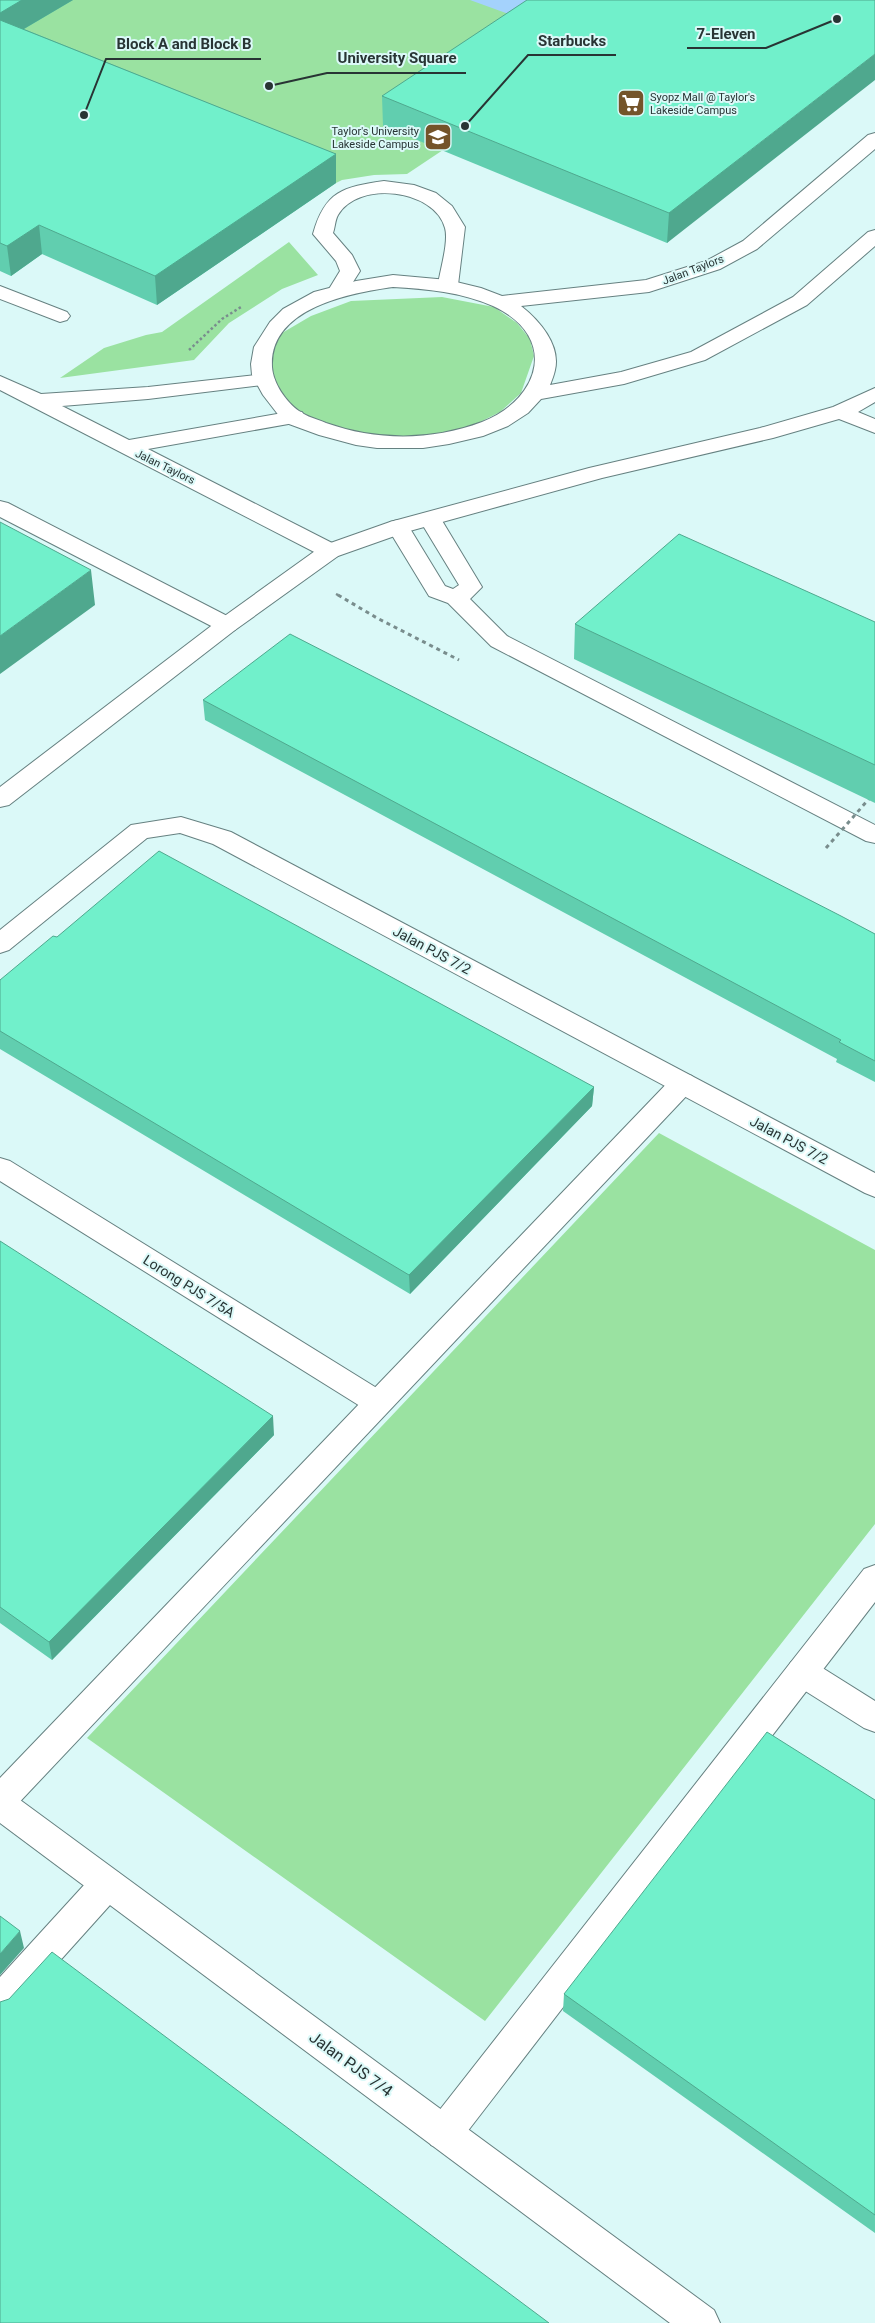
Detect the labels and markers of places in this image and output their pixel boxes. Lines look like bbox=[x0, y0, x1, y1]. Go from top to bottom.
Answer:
callout: 7-Eleven bbox=[687, 18, 766, 48]
callout: Starbucks bbox=[528, 25, 616, 55]
callout: Block A and Block B bbox=[106, 29, 261, 59]
callout: University Square bbox=[327, 43, 466, 73]
supermarket icon: Syopz Mall @ Taylor's Lakeside Campus bbox=[616, 88, 646, 118]
place label: Syopz Mall @ Taylor's Lakeside Campus bbox=[650, 91, 756, 117]
school or university icon: Taylor's University Lakeside Campus bbox=[423, 122, 453, 152]
place label: Taylor's University Lakeside Campus bbox=[331, 125, 420, 151]

